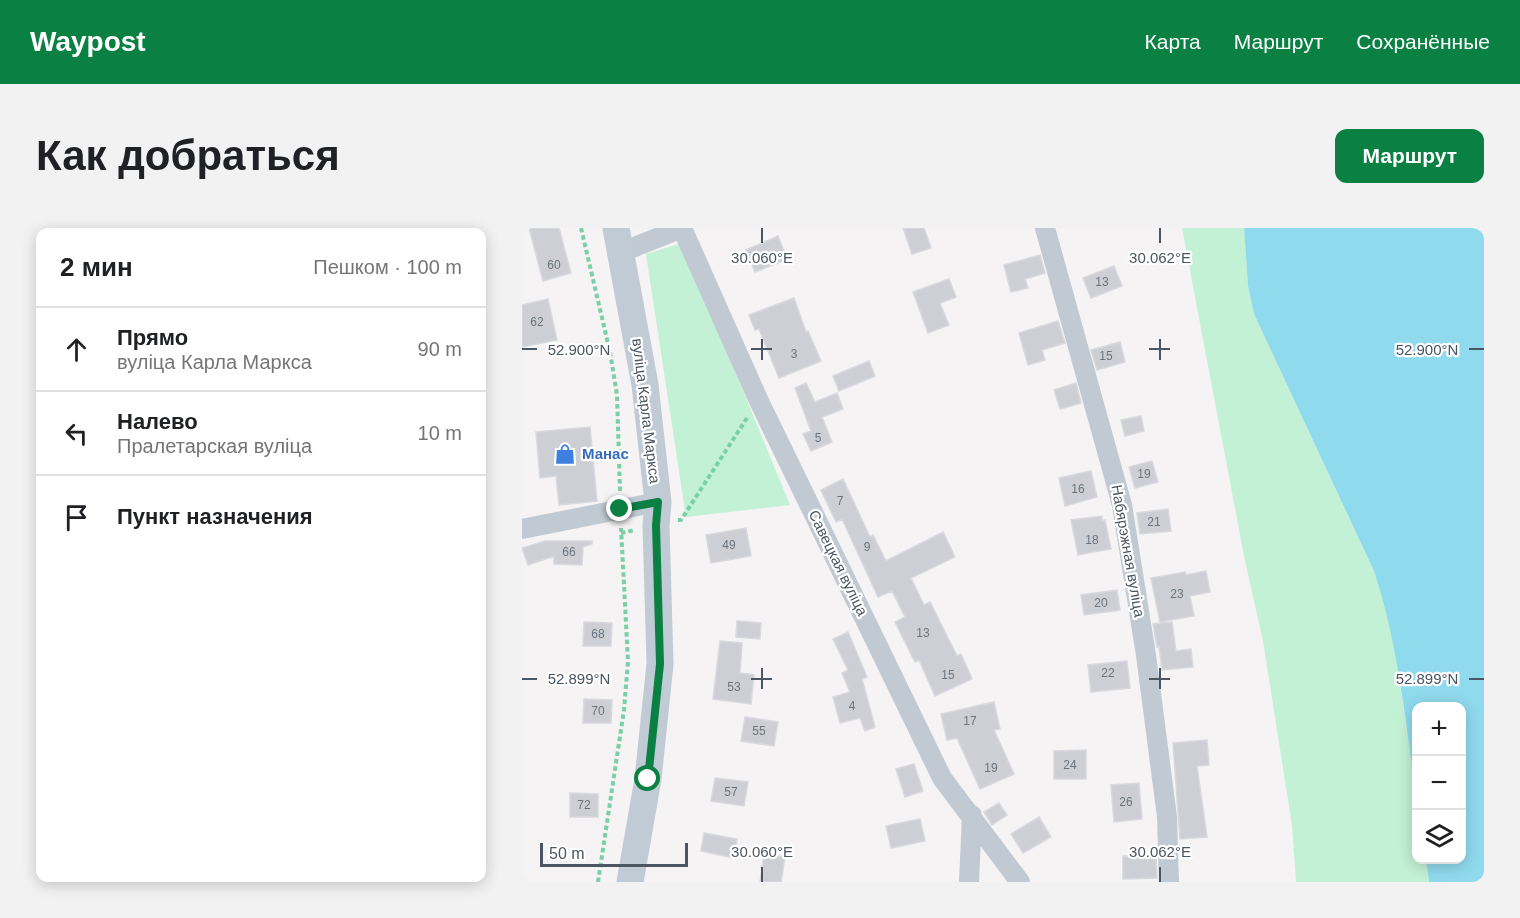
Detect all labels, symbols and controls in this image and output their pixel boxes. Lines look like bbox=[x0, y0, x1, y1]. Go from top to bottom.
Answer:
text: Waypost bbox=[30, 26, 146, 57]
text: Карта bbox=[1145, 30, 1201, 53]
text: Маршрут bbox=[1234, 30, 1323, 53]
text: Сохранённые bbox=[1356, 30, 1490, 53]
button: Маршрут bbox=[1335, 129, 1484, 183]
text: Как добраться bbox=[36, 132, 340, 179]
text: 30.060°E bbox=[731, 249, 793, 266]
text: 30.062°E bbox=[1129, 249, 1191, 266]
text: 2 мин bbox=[60, 252, 133, 282]
text: Пешком · 100 m bbox=[313, 256, 462, 278]
house number: 60 bbox=[547, 258, 561, 272]
house number: 13 bbox=[1095, 275, 1109, 289]
house number: 62 bbox=[530, 315, 544, 329]
text: Прямо bbox=[117, 325, 188, 350]
icon: ahead bbox=[60, 333, 93, 366]
street label: вуліца Карла Маркса bbox=[629, 337, 664, 485]
text: 90 m bbox=[418, 338, 462, 360]
text: 52.900°N bbox=[548, 341, 610, 358]
text: 52.900°N bbox=[1396, 341, 1458, 358]
house number: 3 bbox=[791, 347, 798, 361]
house number: 15 bbox=[1099, 349, 1113, 363]
text: вуліца Карла Маркса bbox=[117, 351, 312, 373]
text: Налево bbox=[117, 409, 198, 434]
icon: left bbox=[60, 417, 93, 450]
text: 10 m bbox=[418, 422, 462, 444]
house number: 5 bbox=[815, 431, 822, 445]
text: Пралетарская вуліца bbox=[117, 435, 312, 457]
shop icon: Манас bbox=[553, 442, 577, 466]
place label: Манас bbox=[582, 445, 629, 462]
house number: 19 bbox=[1137, 467, 1151, 481]
house number: 16 bbox=[1071, 482, 1085, 496]
street label: Набярэжная вуліца bbox=[1108, 483, 1149, 619]
house number: 7 bbox=[837, 494, 844, 508]
route end bbox=[606, 495, 632, 521]
icon: arrive bbox=[60, 501, 93, 534]
text: Пункт назначения bbox=[117, 504, 313, 529]
street label: Савецкая вуліца bbox=[806, 507, 872, 619]
house number: 21 bbox=[1147, 515, 1161, 529]
house number: 18 bbox=[1085, 533, 1099, 547]
house number: 49 bbox=[722, 538, 736, 552]
house number: 9 bbox=[864, 540, 871, 554]
house number: 66 bbox=[562, 545, 576, 559]
house number: 23 bbox=[1170, 587, 1184, 601]
house number: 20 bbox=[1094, 596, 1108, 610]
house number: 13 bbox=[916, 626, 930, 640]
house number: 68 bbox=[591, 627, 605, 641]
house number: 22 bbox=[1101, 666, 1115, 680]
house number: 15 bbox=[941, 668, 955, 682]
text: 52.899°N bbox=[548, 670, 610, 687]
text: 52.899°N bbox=[1396, 670, 1458, 687]
house number: 53 bbox=[727, 680, 741, 694]
house number: 4 bbox=[849, 699, 856, 713]
map controls bbox=[1412, 702, 1466, 864]
button: + bbox=[1412, 702, 1466, 756]
house number: 70 bbox=[591, 704, 605, 718]
house number: 17 bbox=[963, 714, 977, 728]
house number: 55 bbox=[752, 724, 766, 738]
button: − bbox=[1412, 756, 1466, 810]
house number: 24 bbox=[1063, 758, 1077, 772]
house number: 19 bbox=[984, 761, 998, 775]
route start bbox=[634, 765, 660, 791]
house number: 57 bbox=[724, 785, 738, 799]
house number: 26 bbox=[1119, 795, 1133, 809]
house number: 72 bbox=[577, 798, 591, 812]
button: layers bbox=[1412, 810, 1466, 864]
scale bar bbox=[540, 840, 688, 868]
text: 30.060°E bbox=[731, 843, 793, 860]
text: 30.062°E bbox=[1129, 843, 1191, 860]
text: 50 m bbox=[549, 845, 585, 862]

